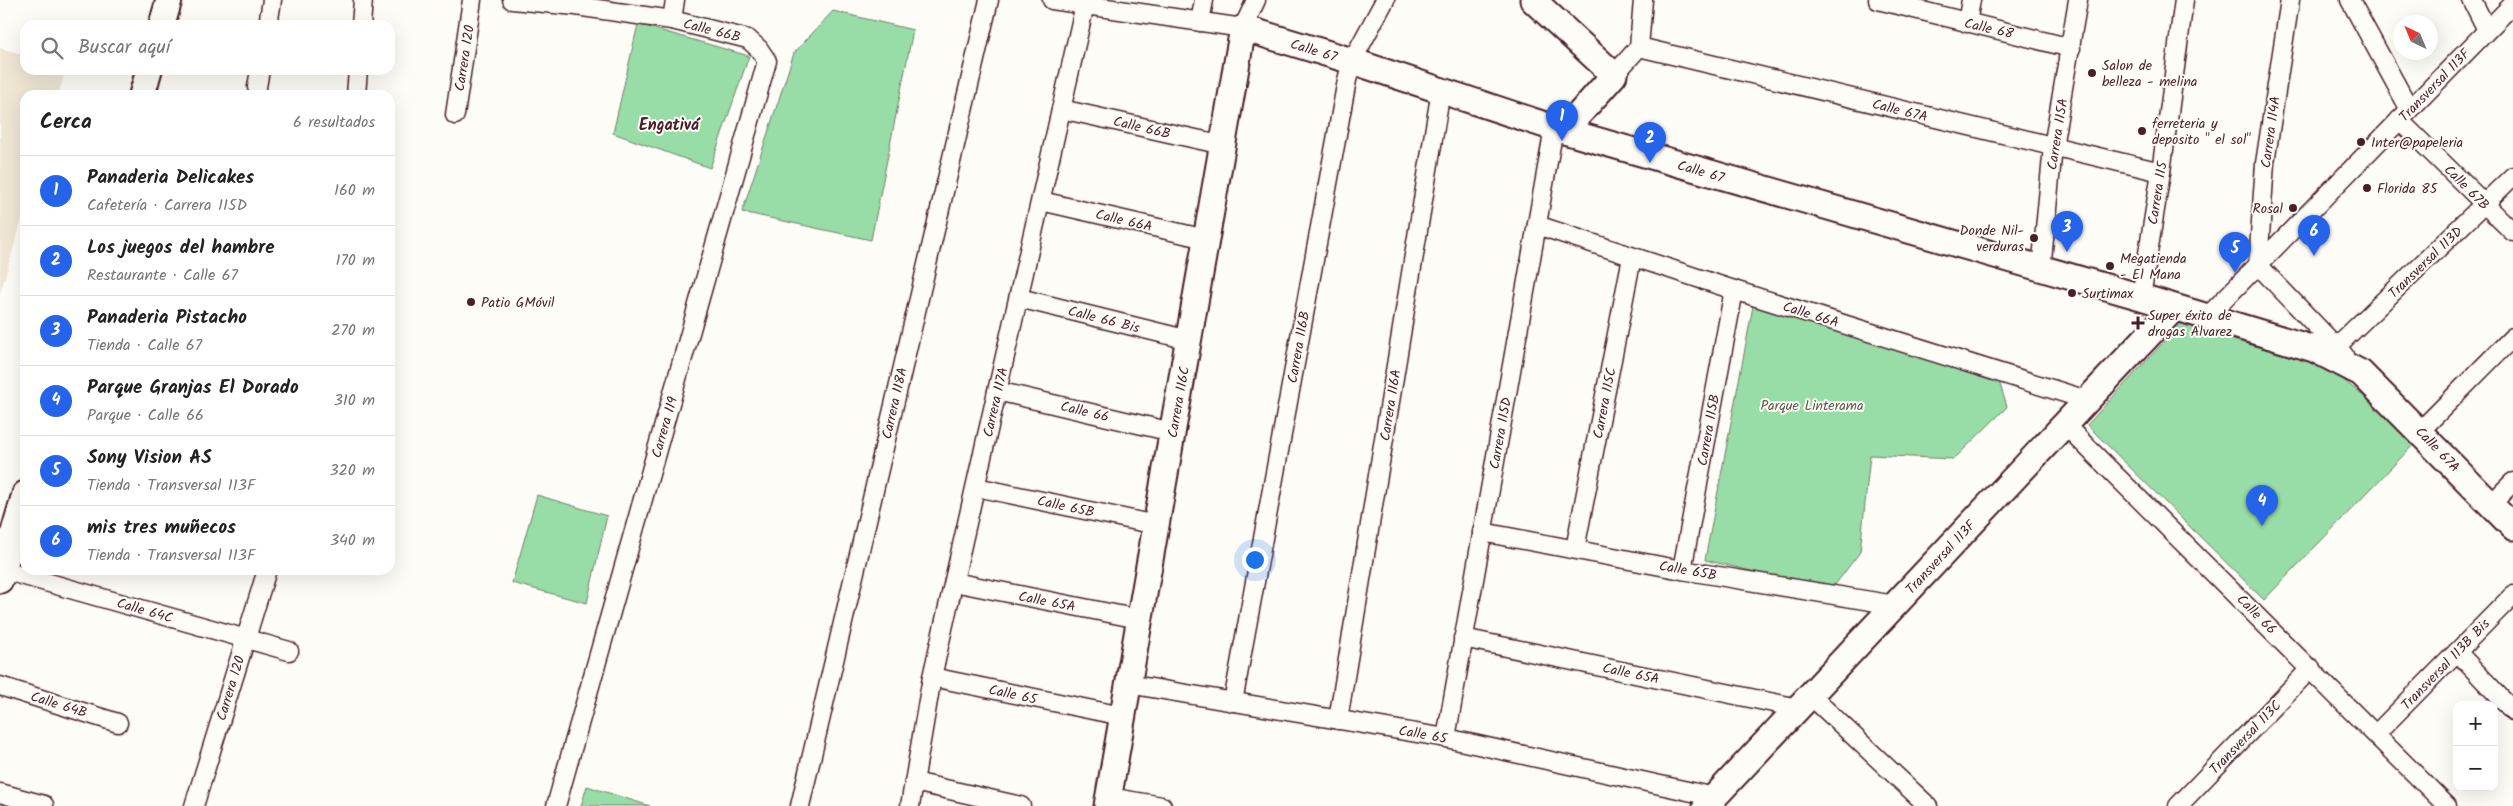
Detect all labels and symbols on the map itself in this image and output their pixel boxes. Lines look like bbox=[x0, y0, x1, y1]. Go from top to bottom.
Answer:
street label: Calle 66B bbox=[681, 13, 743, 49]
street label: Calle 68 bbox=[1962, 13, 2016, 45]
north arrow bbox=[2393, 15, 2438, 60]
street label: Carrera 120 bbox=[449, 23, 481, 93]
street label: Calle 67 bbox=[1288, 33, 1340, 69]
street label: Transversal 113F bbox=[2394, 43, 2477, 127]
place label: Salon de belleza - melina bbox=[2102, 55, 2197, 93]
marker: Salon de belleza - melina bbox=[2086, 67, 2098, 79]
street label: Calle 67A bbox=[1870, 93, 1930, 128]
street label: Carrera 114A bbox=[2255, 95, 2287, 169]
street label: Carrera 115A bbox=[2041, 97, 2074, 172]
pin: 1 bbox=[1546, 100, 1578, 141]
street label: Calle 66B bbox=[1111, 111, 1173, 145]
district label: Engativá bbox=[639, 113, 701, 138]
place label: ferreteria y deposito " el sol" bbox=[2152, 113, 2251, 151]
pin: 2 bbox=[1634, 122, 1666, 163]
marker: ferreteria y deposito " el sol" bbox=[2136, 125, 2148, 137]
place label: Inter@papeleria bbox=[2371, 132, 2463, 154]
marker: Inter@papeleria bbox=[2355, 136, 2367, 148]
street label: Calle 67 bbox=[1675, 155, 1727, 189]
street label: Carrera 115 bbox=[2142, 159, 2174, 226]
street label: Calle 67B bbox=[2438, 160, 2494, 216]
place label: Florida 85 bbox=[2377, 178, 2439, 200]
marker: Florida 85 bbox=[2361, 182, 2373, 194]
place label: Rosal bbox=[2253, 198, 2284, 220]
marker: Rosal bbox=[2287, 202, 2299, 214]
street label: Calle 66A bbox=[1093, 204, 1154, 238]
pin: 3 bbox=[2051, 211, 2083, 252]
pin: 6 bbox=[2298, 215, 2330, 256]
place label: Donde Nil- verduras bbox=[1960, 220, 2024, 258]
street label: Transversal 113D bbox=[2383, 221, 2468, 304]
marker: Donde Nil- verduras bbox=[2028, 232, 2040, 244]
pin: 5 bbox=[2219, 232, 2251, 273]
place label: Megatienda - El Mana bbox=[2120, 248, 2187, 286]
marker: Megatienda - El Mana bbox=[2104, 260, 2116, 272]
place label: Surtimax bbox=[2082, 283, 2134, 305]
marker: Surtimax bbox=[2066, 287, 2078, 299]
place label: Patio GMóvil bbox=[481, 292, 555, 314]
marker: Patio GMóvil bbox=[465, 296, 477, 308]
street label: Calle 66A bbox=[1780, 296, 1842, 334]
street label: Calle 66 Bis bbox=[1066, 300, 1142, 339]
place label: Super éxito de drogas Alvarez bbox=[2148, 305, 2232, 343]
street label: Carrera 116B bbox=[1282, 309, 1316, 385]
marker: Super éxito de drogas Alvarez bbox=[2132, 317, 2144, 329]
street label: Carrera 118A bbox=[876, 365, 914, 441]
street label: Carrera 117A bbox=[977, 365, 1015, 439]
street label: Carrera 116C bbox=[1162, 365, 1196, 440]
street label: Carrera 115C bbox=[1587, 366, 1623, 441]
street label: Carrera 116A bbox=[1374, 368, 1408, 443]
street label: Carrera 115B bbox=[1692, 392, 1726, 468]
street label: Carrera 119 bbox=[646, 394, 684, 461]
street label: Carrera 115D bbox=[1484, 395, 1518, 471]
park label: Parque Linterama bbox=[1760, 395, 1864, 417]
street label: Calle 66 bbox=[1058, 396, 1111, 428]
street label: Calle 67A bbox=[2410, 422, 2465, 478]
pin: 4 bbox=[2246, 485, 2278, 526]
street label: Calle 65B bbox=[1035, 490, 1096, 524]
street label: Transversal 113F bbox=[1900, 514, 1982, 600]
your location bbox=[1242, 547, 1268, 573]
street label: Calle 65B bbox=[1657, 555, 1718, 587]
street label: Calle 65A bbox=[1016, 586, 1077, 618]
street label: Calle 66 bbox=[2231, 589, 2282, 640]
street label: Calle 64C bbox=[114, 592, 175, 629]
street label: Transversal 113B Bis bbox=[2396, 614, 2495, 716]
street label: Carrera 120 bbox=[211, 653, 251, 723]
street label: Calle 65A bbox=[1600, 657, 1661, 691]
street label: Calle 65 bbox=[987, 679, 1041, 711]
street label: Calle 64B bbox=[28, 686, 90, 724]
street label: Transversal 113C bbox=[2205, 696, 2287, 780]
street label: Calle 65 bbox=[1397, 720, 1450, 750]

